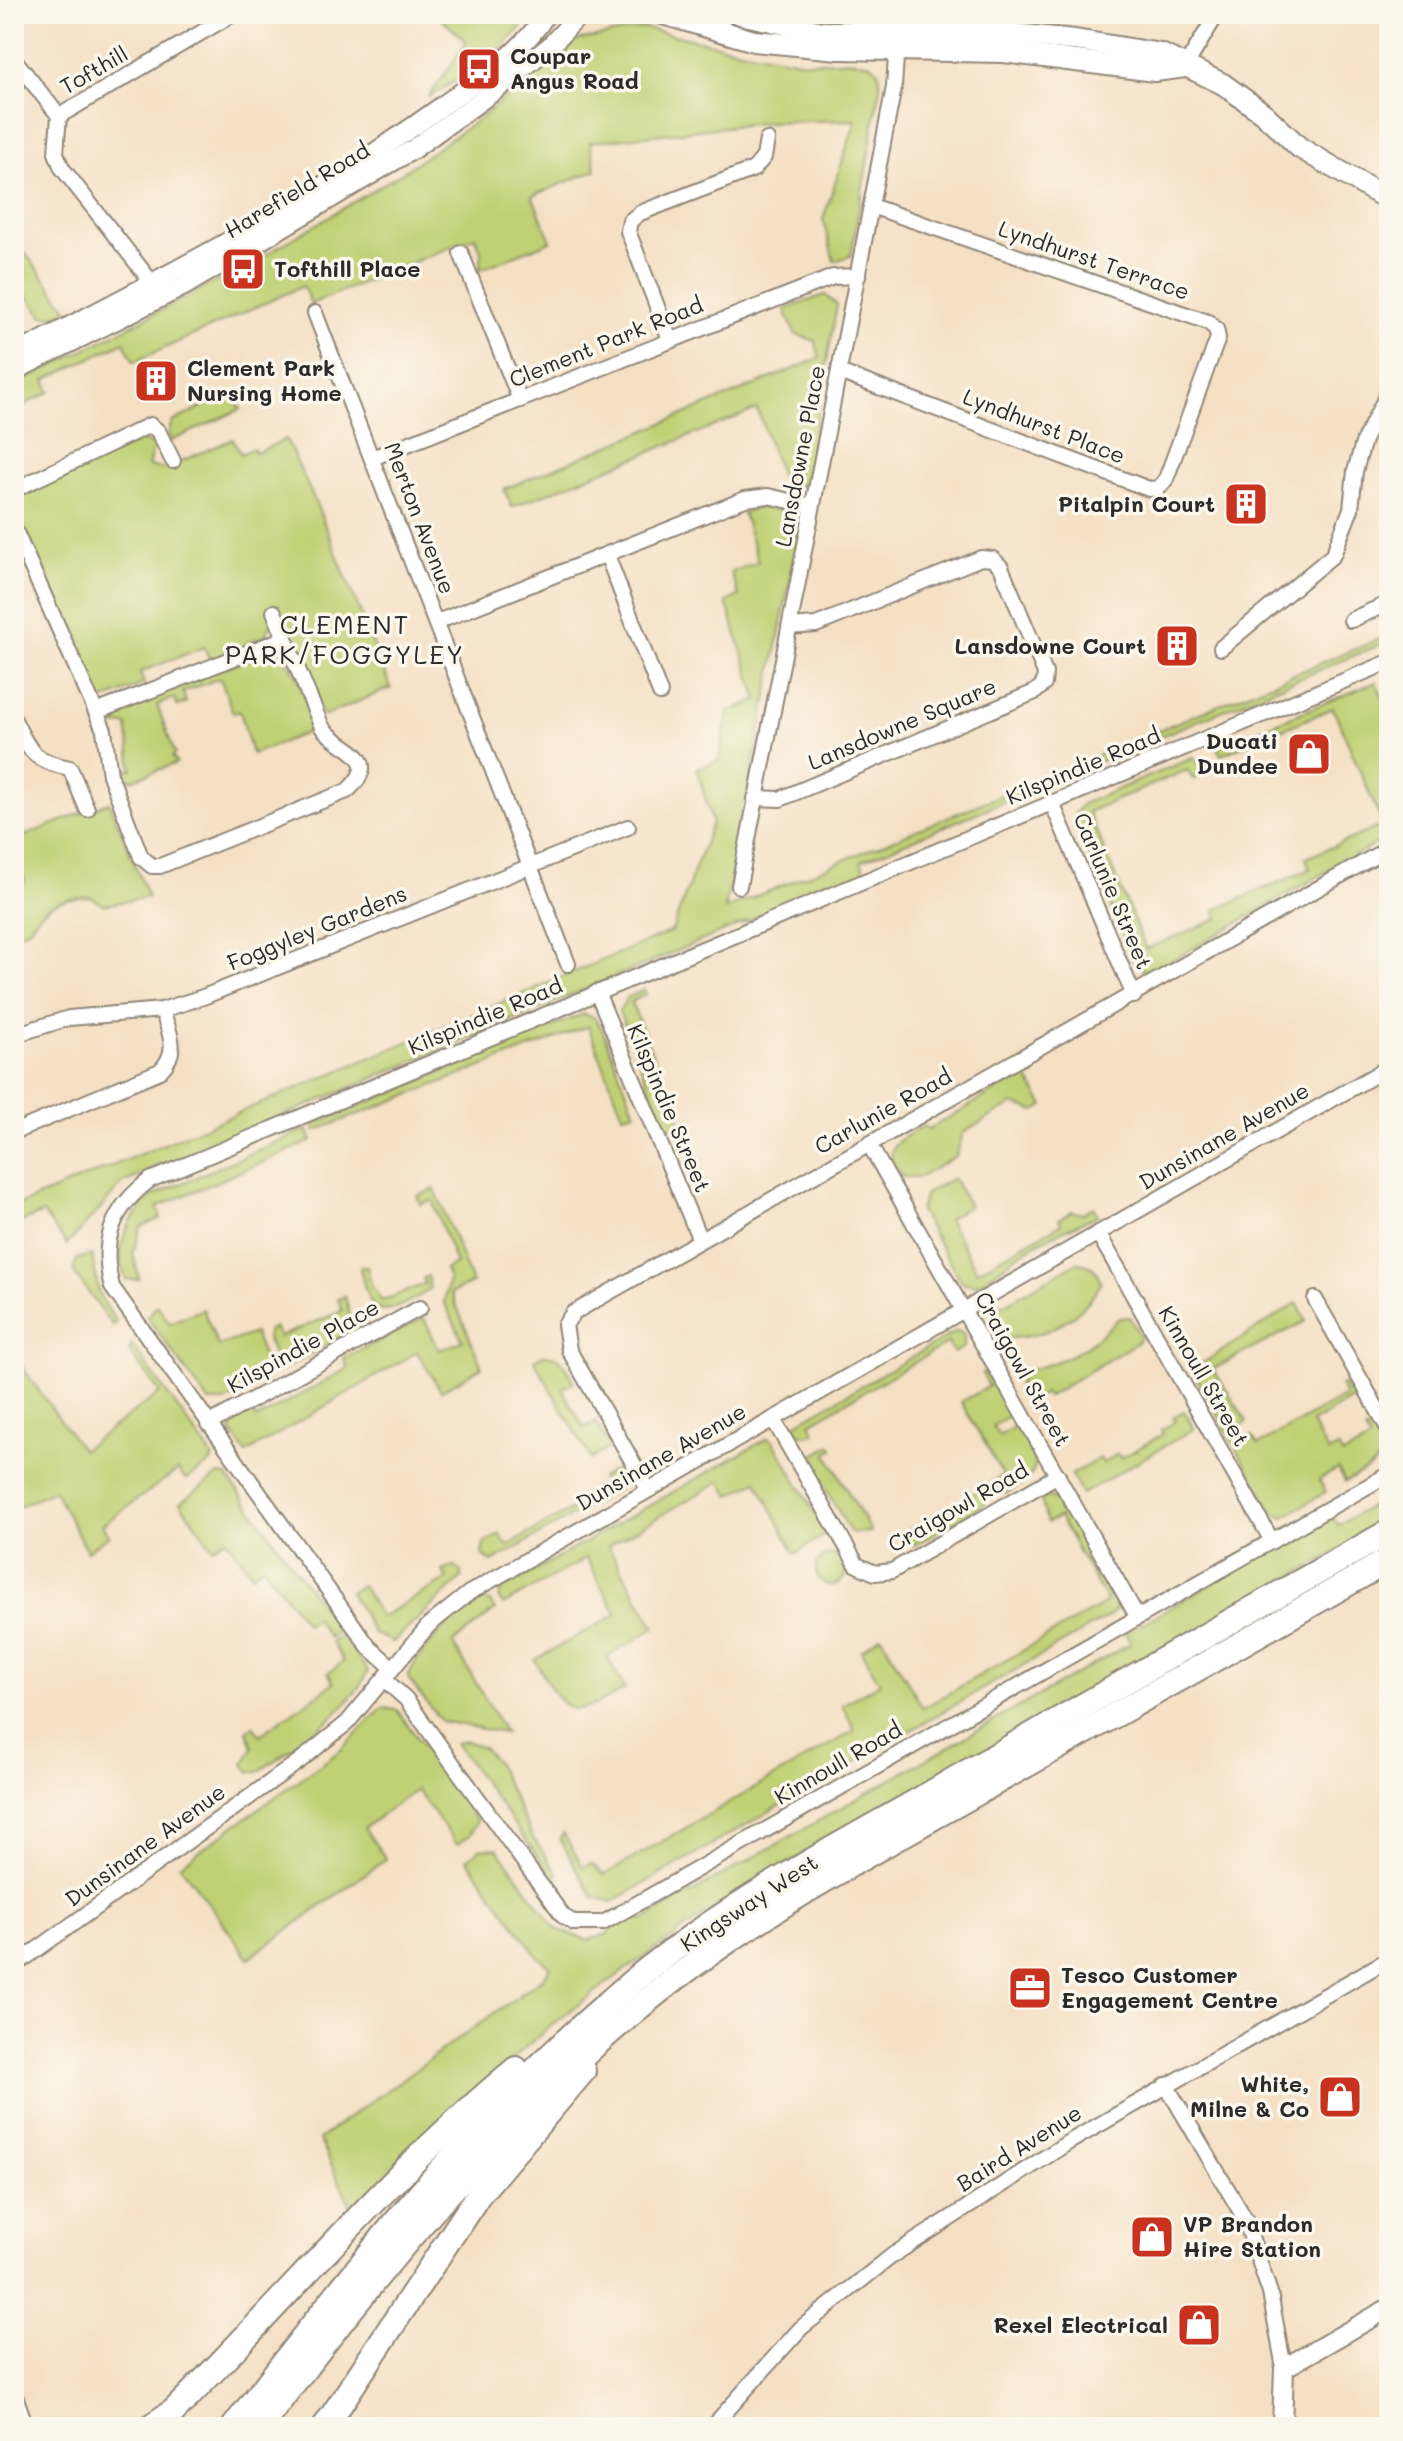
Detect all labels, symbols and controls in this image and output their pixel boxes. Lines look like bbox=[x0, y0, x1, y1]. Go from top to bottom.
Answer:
street label: Tofthill bbox=[55, 39, 133, 101]
place label: Coupar Angus Road bbox=[510, 41, 639, 95]
bus stop icon: Coupar Angus Road bbox=[455, 45, 503, 93]
street label: Harefield Road bbox=[219, 135, 375, 244]
street label: Lyndhurst Terrace bbox=[995, 213, 1194, 306]
bus stop icon: Tofthill Place bbox=[219, 245, 267, 293]
place label: Tofthill Place bbox=[274, 254, 420, 283]
street label: Clement Park Road bbox=[505, 289, 707, 394]
place label: Clement Park Nursing Home bbox=[187, 353, 342, 407]
building icon: Clement Park Nursing Home bbox=[132, 357, 180, 405]
street label: Lansdowne Place bbox=[768, 363, 831, 549]
street label: Lyndhurst Place bbox=[959, 381, 1129, 470]
street label: Merton Avenue bbox=[378, 438, 463, 598]
building icon: Pitalpin Court bbox=[1222, 480, 1270, 528]
place label: Pitalpin Court bbox=[1058, 489, 1215, 518]
district label: CLEMENT PARK/FOGGYLEY bbox=[225, 607, 465, 671]
building icon: Lansdowne Court bbox=[1153, 622, 1201, 670]
place label: Lansdowne Court bbox=[955, 631, 1146, 660]
street label: Lansdowne Square bbox=[803, 671, 1000, 776]
street label: Kilspindie Road bbox=[1001, 720, 1164, 811]
place label: Ducati Dundee bbox=[1197, 726, 1278, 780]
shop icon: Ducati Dundee bbox=[1285, 730, 1333, 778]
street label: Carlunie Street bbox=[1067, 808, 1160, 974]
street label: Foggyley Gardens bbox=[223, 878, 411, 977]
street label: Kilspindie Road bbox=[403, 970, 566, 1061]
street label: Kilspindie Street bbox=[621, 1019, 718, 1196]
street label: Carlunie Road bbox=[809, 1061, 956, 1160]
street label: Dunsinane Avenue bbox=[1134, 1075, 1314, 1196]
street label: Craigowl Street bbox=[969, 1286, 1078, 1451]
street label: Kilspindie Place bbox=[222, 1292, 384, 1399]
street label: Kinnoull Street bbox=[1152, 1300, 1256, 1451]
street label: Dunsinane Avenue bbox=[571, 1396, 751, 1517]
street label: Craigowl Road bbox=[882, 1455, 1033, 1558]
street label: Kinnoull Road bbox=[769, 1714, 907, 1811]
street label: Dunsinane Avenue bbox=[59, 1777, 231, 1913]
street label: Kingsway West bbox=[674, 1847, 823, 1958]
place label: Tesco Customer Engagement Centre bbox=[1061, 1960, 1278, 2014]
office icon: Tesco Customer Engagement Centre bbox=[1006, 1964, 1054, 2012]
place label: White, Milne & Co bbox=[1190, 2069, 1309, 2123]
shop icon: White, Milne & Co bbox=[1316, 2073, 1364, 2121]
street label: Baird Avenue bbox=[951, 2098, 1087, 2198]
place label: VP Brandon Hire Station bbox=[1183, 2209, 1321, 2263]
shop icon: VP Brandon Hire Station bbox=[1128, 2213, 1176, 2261]
shop icon: Rexel Electrical bbox=[1175, 2301, 1223, 2349]
place label: Rexel Electrical bbox=[994, 2310, 1168, 2339]

